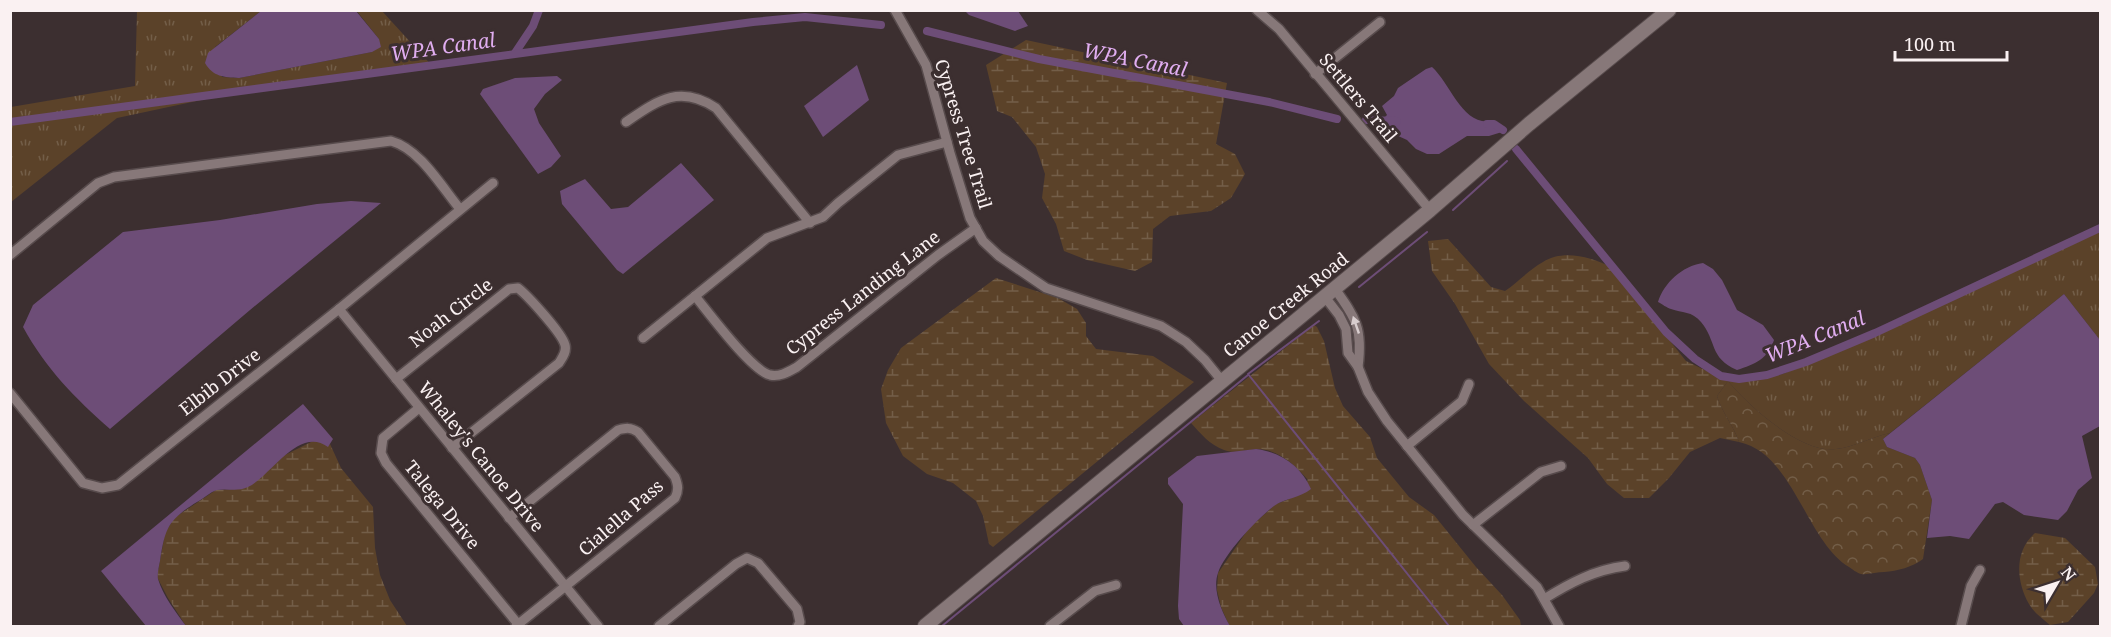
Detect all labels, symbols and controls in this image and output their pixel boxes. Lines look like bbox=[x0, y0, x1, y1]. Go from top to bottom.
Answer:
scale bar bbox=[1895, 24, 2008, 62]
water label: WPA Canal bbox=[389, 26, 497, 67]
text: 100 m bbox=[1904, 32, 1956, 56]
water label: WPA Canal bbox=[1081, 36, 1189, 83]
street label: Settlers Trail bbox=[1314, 48, 1403, 147]
street label: Cypress Tree Trail bbox=[930, 56, 998, 212]
street label: Cypress Landing Lane bbox=[780, 224, 944, 360]
street label: Canoe Creek Road bbox=[1218, 246, 1353, 362]
street label: Noah Circle bbox=[404, 272, 497, 352]
water label: WPA Canal bbox=[1761, 304, 1869, 369]
one-way arrow bbox=[1351, 316, 1360, 334]
street label: Elbib Drive bbox=[174, 342, 265, 420]
street label: Whaley's Canoe Drive bbox=[413, 376, 550, 537]
street label: Talega Drive bbox=[400, 455, 486, 554]
street label: Cialella Pass bbox=[573, 474, 668, 561]
north arrow bbox=[2027, 553, 2087, 613]
text: N bbox=[2056, 562, 2081, 586]

